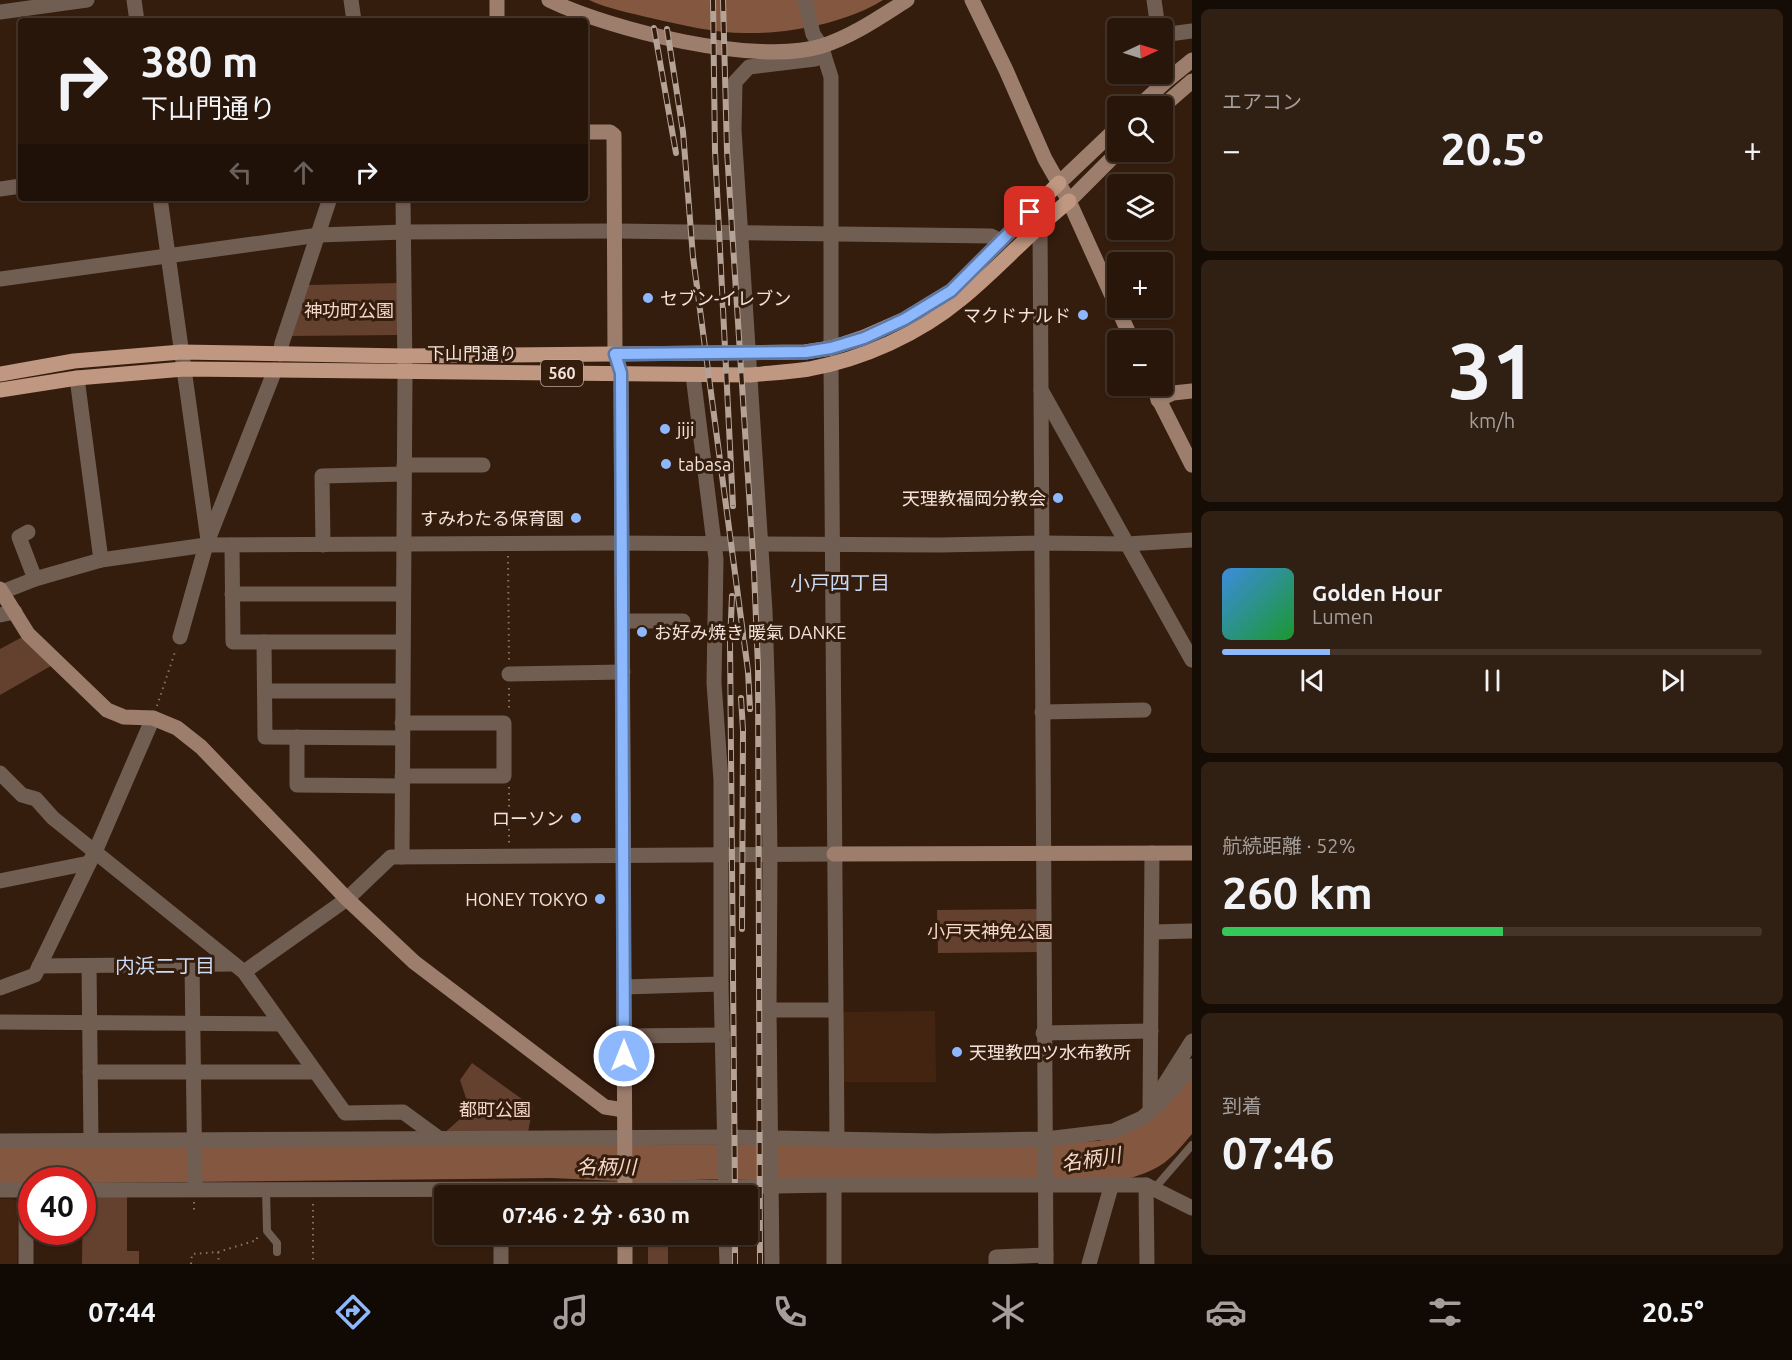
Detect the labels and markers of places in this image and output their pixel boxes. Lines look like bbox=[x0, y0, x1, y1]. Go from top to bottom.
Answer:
pin bbox=[1004, 186, 1055, 237]
place label: セブン-イレブン bbox=[660, 288, 791, 308]
marker: セブン-イレブン bbox=[641, 291, 655, 305]
place label: マクドナルド bbox=[963, 305, 1071, 325]
marker: マクドナルド bbox=[1076, 308, 1090, 322]
place label: jiji bbox=[675, 419, 695, 439]
marker: jiji bbox=[658, 422, 672, 436]
place label: tabasa bbox=[678, 454, 731, 474]
marker: tabasa bbox=[659, 457, 673, 471]
place label: 天理教福岡分教会 bbox=[902, 488, 1046, 508]
marker: 天理教福岡分教会 bbox=[1051, 491, 1065, 505]
place label: すみわたる保育園 bbox=[420, 508, 564, 528]
marker: すみわたる保育園 bbox=[569, 511, 583, 525]
place label: お好み焼き 暖氣 DANKE bbox=[654, 622, 846, 642]
marker: お好み焼き 暖氣 DANKE bbox=[635, 625, 649, 639]
place label: ローソン bbox=[492, 808, 564, 828]
marker: ローソン bbox=[569, 811, 583, 825]
place label: HONEY TOKYO bbox=[465, 889, 588, 909]
marker: HONEY TOKYO bbox=[593, 892, 607, 906]
place label: 天理教四ツ水布教所 bbox=[969, 1042, 1131, 1062]
marker: 天理教四ツ水布教所 bbox=[950, 1045, 964, 1059]

